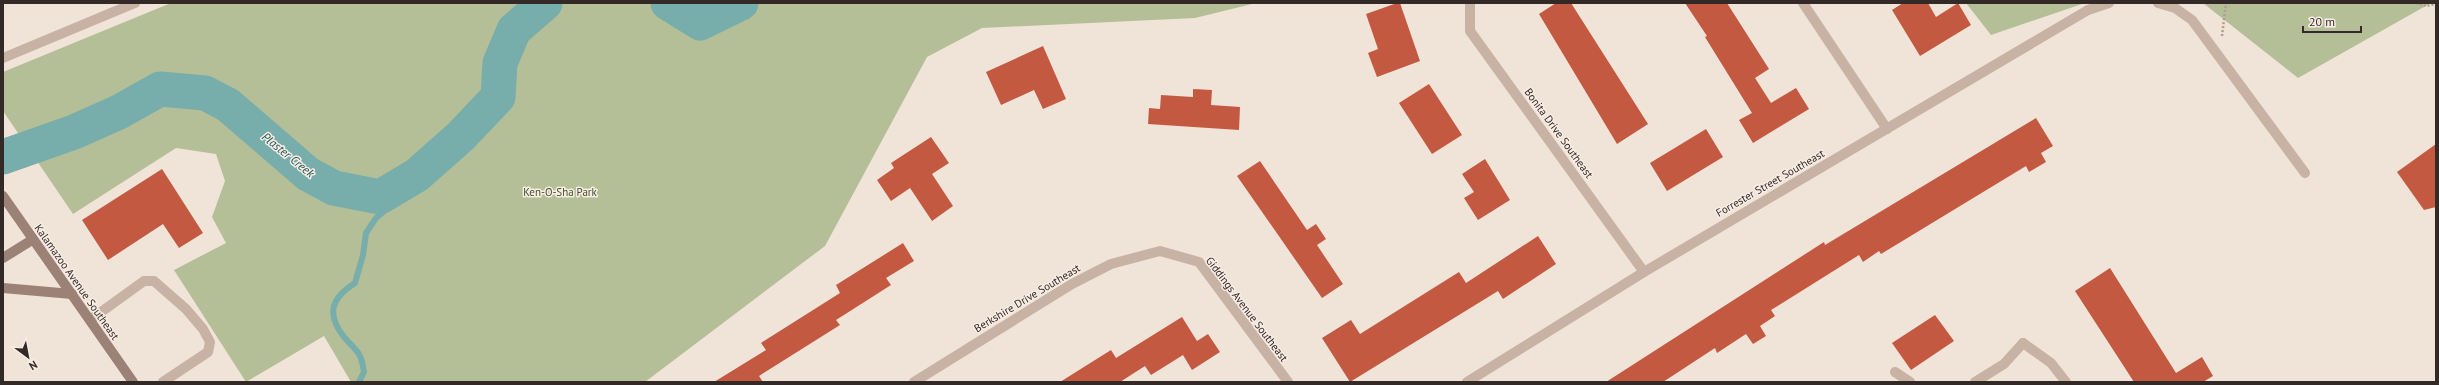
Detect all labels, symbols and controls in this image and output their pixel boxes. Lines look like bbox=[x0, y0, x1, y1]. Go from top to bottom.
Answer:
scale bar bbox=[2303, 8, 2361, 34]
text: 20 m bbox=[2309, 14, 2335, 29]
street label: Bonita Drive Southeast bbox=[1522, 85, 1597, 181]
water label: Plaster Creek bbox=[259, 129, 318, 181]
street label: Forrester Street Southeast bbox=[1713, 146, 1827, 220]
park label: Ken-O-Sha Park bbox=[523, 185, 598, 199]
street label: Kalamazoo Avenue Southeast bbox=[32, 221, 123, 343]
street label: Giddings Avenue Southeast bbox=[1203, 254, 1291, 364]
street label: Berkshire Drive Southeast bbox=[971, 261, 1083, 335]
north arrow bbox=[8, 337, 48, 377]
text: N bbox=[27, 358, 40, 373]

